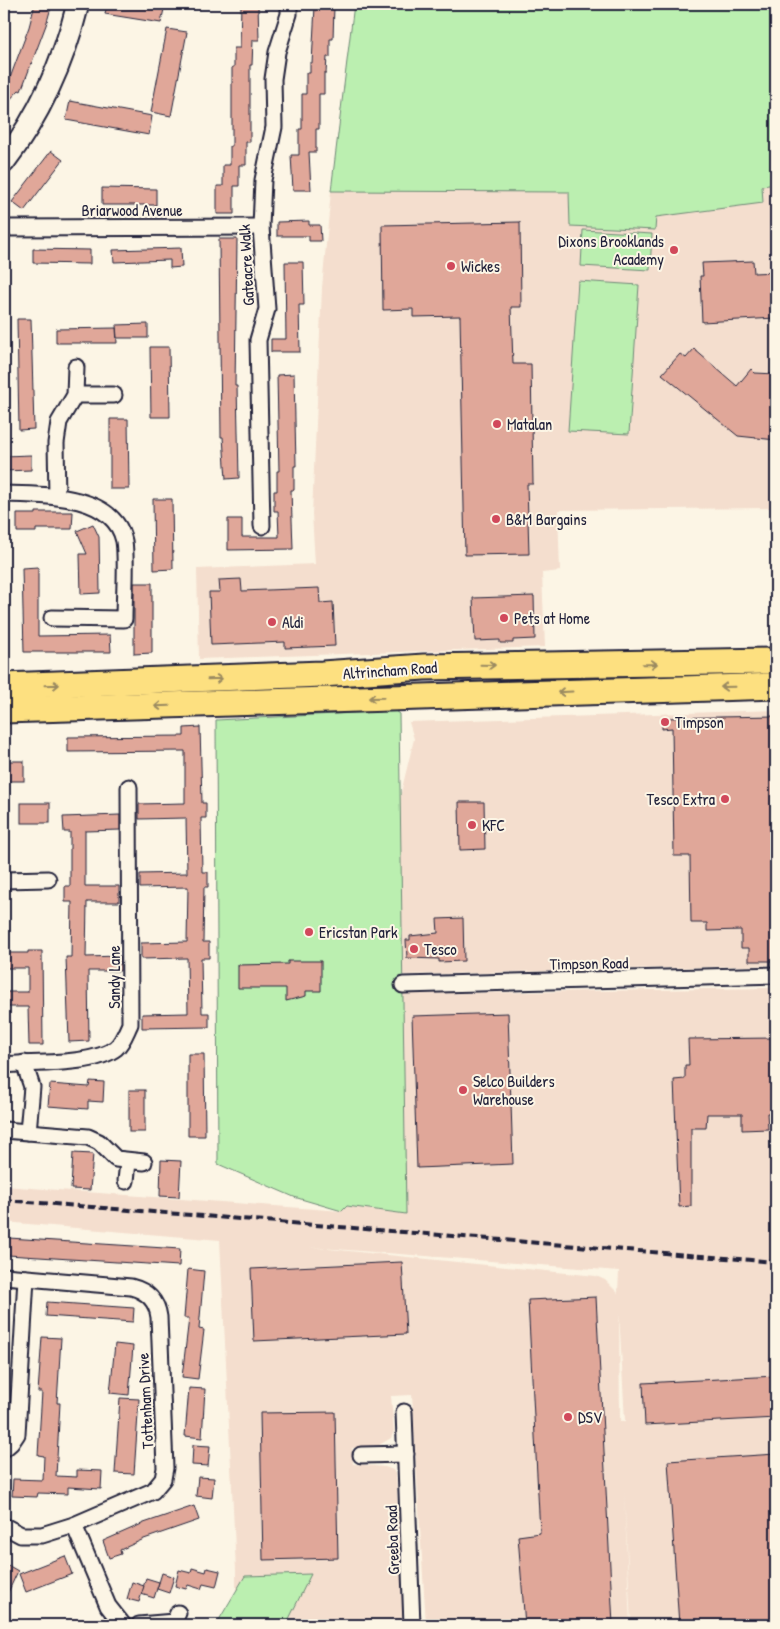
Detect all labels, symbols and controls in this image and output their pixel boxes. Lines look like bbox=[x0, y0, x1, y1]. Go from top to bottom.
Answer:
street label: Briarwood Avenue bbox=[81, 199, 183, 221]
street label: Gateacre Walk bbox=[233, 223, 259, 306]
place label: Dixons Brooklands Academy bbox=[558, 230, 664, 270]
marker: Dixons Brooklands Academy bbox=[668, 244, 680, 256]
place label: Wickes bbox=[461, 255, 500, 277]
marker: Wickes bbox=[445, 260, 457, 272]
place label: Matalan bbox=[507, 413, 552, 435]
marker: Matalan bbox=[491, 418, 503, 430]
place label: B&M Bargains bbox=[506, 508, 587, 530]
marker: B&M Bargains bbox=[490, 513, 502, 525]
place label: Pets at Home bbox=[514, 607, 591, 629]
place label: Aldi bbox=[282, 611, 304, 633]
marker: Pets at Home bbox=[498, 612, 510, 624]
marker: Aldi bbox=[266, 616, 278, 628]
street label: Altrincham Road bbox=[342, 656, 438, 684]
one-way arrow bbox=[642, 660, 658, 669]
one-way arrow bbox=[480, 661, 496, 670]
one-way arrow bbox=[207, 674, 223, 683]
one-way arrow bbox=[44, 680, 60, 690]
one-way arrow bbox=[720, 682, 736, 692]
one-way arrow bbox=[557, 687, 573, 696]
one-way arrow bbox=[369, 693, 385, 702]
one-way arrow bbox=[154, 701, 170, 710]
place label: Timpson bbox=[675, 711, 724, 733]
marker: Timpson bbox=[659, 716, 671, 728]
place label: Tesco Extra bbox=[646, 788, 715, 810]
marker: Tesco Extra bbox=[719, 793, 731, 805]
place label: KFC bbox=[482, 814, 505, 836]
marker: KFC bbox=[466, 819, 478, 831]
place label: Ericstan Park bbox=[319, 921, 398, 943]
marker: Ericstan Park bbox=[303, 926, 315, 938]
place label: Tesco bbox=[424, 938, 457, 960]
marker: Tesco bbox=[408, 943, 420, 955]
street label: Sandy Lane bbox=[103, 945, 125, 1009]
street label: Timpson Road bbox=[550, 951, 628, 975]
place label: Selco Builders Warehouse bbox=[473, 1070, 555, 1110]
marker: Selco Builders Warehouse bbox=[457, 1084, 469, 1096]
street label: Tottenham Drive bbox=[131, 1352, 159, 1450]
place label: DSV bbox=[578, 1406, 602, 1428]
marker: DSV bbox=[562, 1411, 574, 1423]
street label: Greeba Road bbox=[380, 1505, 404, 1575]

